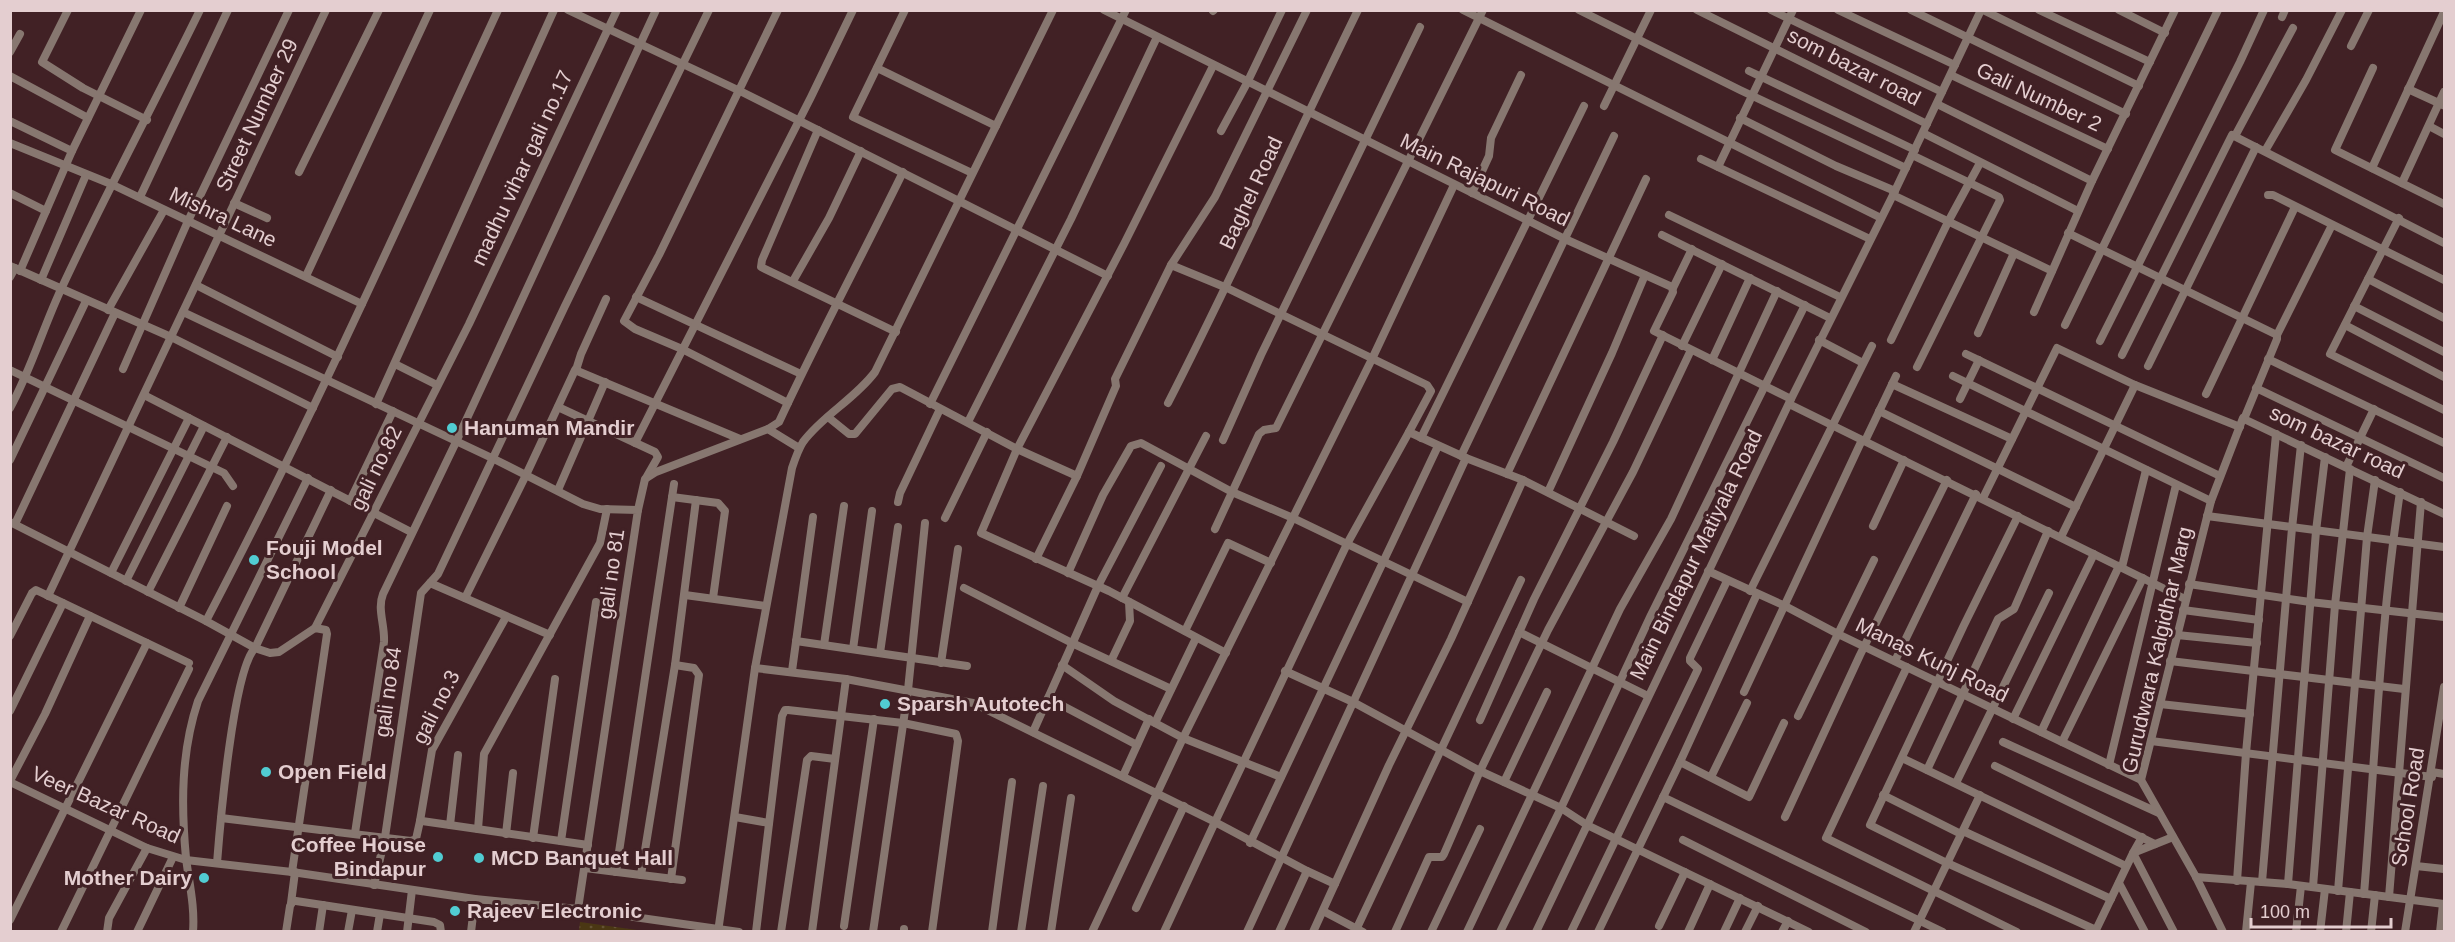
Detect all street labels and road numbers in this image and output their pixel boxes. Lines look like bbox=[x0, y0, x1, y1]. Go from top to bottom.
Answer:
street label: som bazar road bbox=[1784, 23, 1924, 110]
street label: Street Number 29 bbox=[211, 35, 302, 195]
street label: Gali Number 2 bbox=[1973, 58, 2105, 136]
street label: madhu vihar gali no.17 bbox=[466, 67, 577, 269]
street label: Main Rajapuri Road bbox=[1397, 129, 1574, 231]
street label: Baghel Road bbox=[1214, 133, 1287, 253]
street label: Mishra Lane bbox=[166, 182, 280, 251]
street label: som bazar road bbox=[2266, 400, 2408, 483]
street label: gali no.82 bbox=[345, 422, 406, 514]
street label: Main Bindapur Matiyala Road bbox=[1625, 426, 1766, 684]
street label: Gurudwara Kalgidhar Marg bbox=[2117, 524, 2196, 775]
street label: gali no 81 bbox=[593, 527, 628, 621]
street label: Manas Kunj Road bbox=[1852, 613, 2012, 706]
street label: gali no 84 bbox=[370, 645, 405, 739]
street label: gali no.3 bbox=[407, 666, 464, 747]
street label: School Road bbox=[2387, 746, 2428, 868]
street label: Veer Bazar Road bbox=[28, 762, 184, 848]

